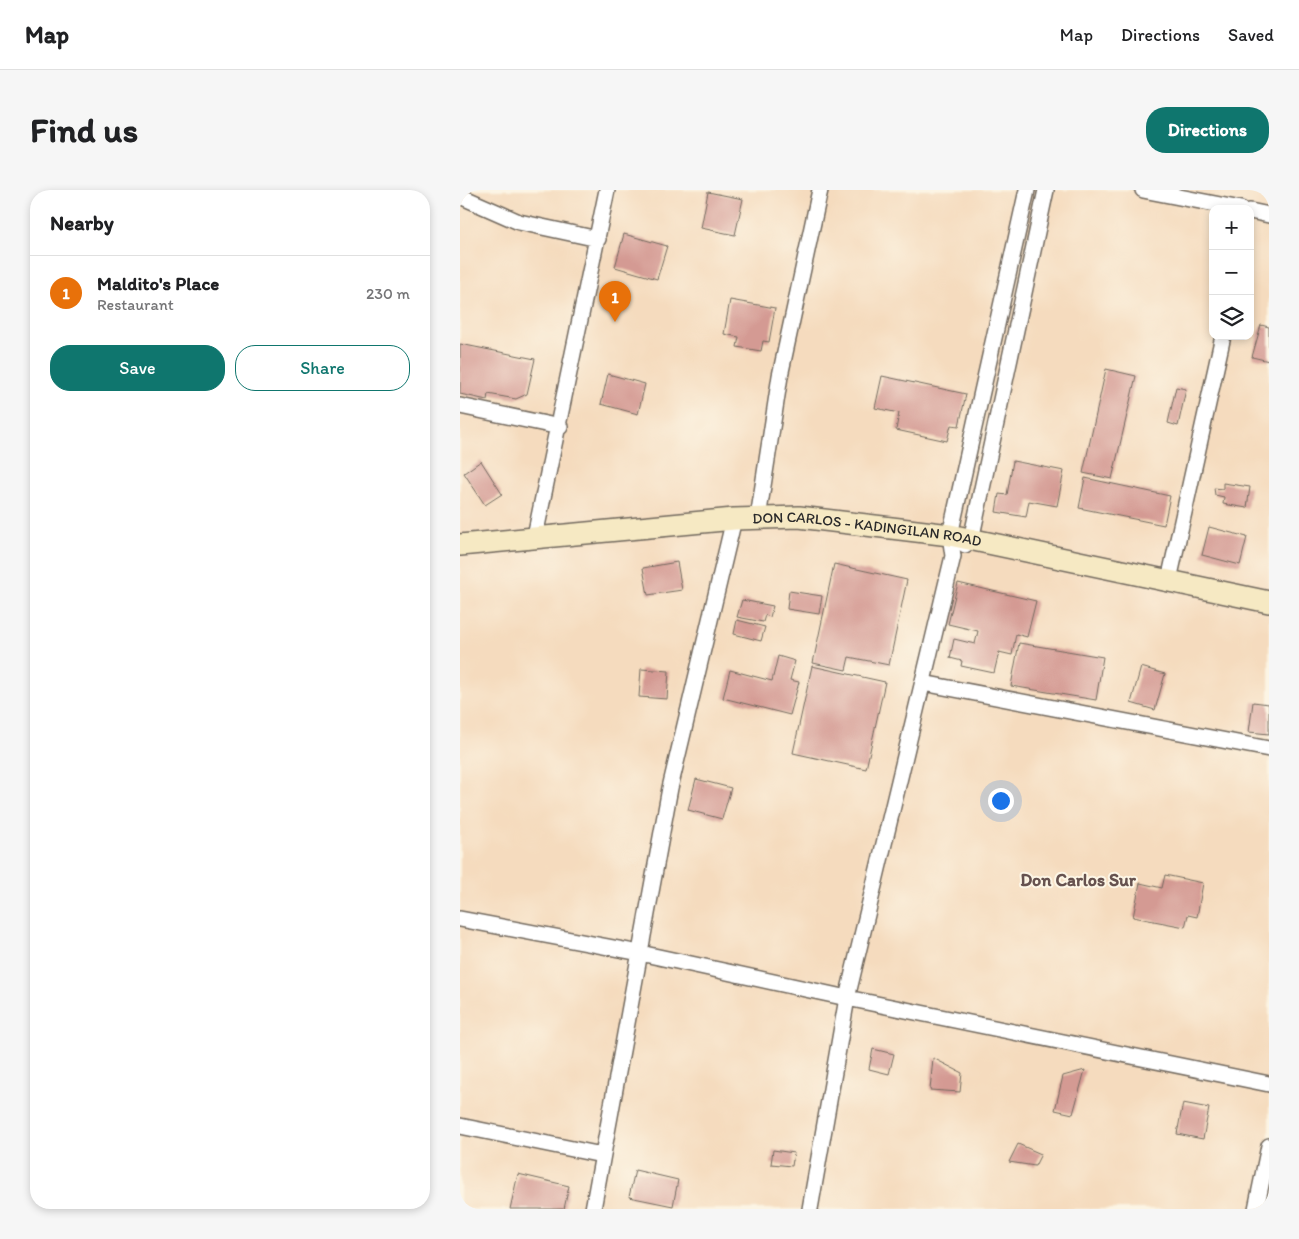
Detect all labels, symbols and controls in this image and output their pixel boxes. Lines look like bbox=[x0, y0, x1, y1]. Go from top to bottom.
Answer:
text: Map bbox=[25, 20, 69, 49]
text: Map bbox=[1060, 24, 1093, 46]
text: Directions bbox=[1121, 24, 1200, 46]
text: Saved bbox=[1228, 24, 1274, 46]
button: Directions bbox=[1146, 107, 1269, 153]
text: Find us bbox=[30, 109, 138, 151]
map controls bbox=[1209, 205, 1254, 340]
button: + bbox=[1209, 205, 1254, 250]
text: Nearby bbox=[50, 210, 114, 235]
button: − bbox=[1209, 250, 1254, 295]
text: Maldito's Place bbox=[97, 272, 219, 295]
pin: 1 bbox=[599, 281, 631, 322]
text: 1 bbox=[62, 284, 70, 303]
text: 230 m bbox=[366, 284, 410, 303]
text: Restaurant bbox=[97, 295, 174, 314]
button: layers bbox=[1209, 295, 1254, 340]
button: Save bbox=[50, 345, 225, 391]
button: Share bbox=[235, 345, 410, 391]
street label: DON CARLOS - KADINGILAN ROAD bbox=[752, 508, 983, 550]
your location bbox=[988, 788, 1014, 814]
district label: Don Carlos Sur bbox=[1020, 869, 1137, 891]

